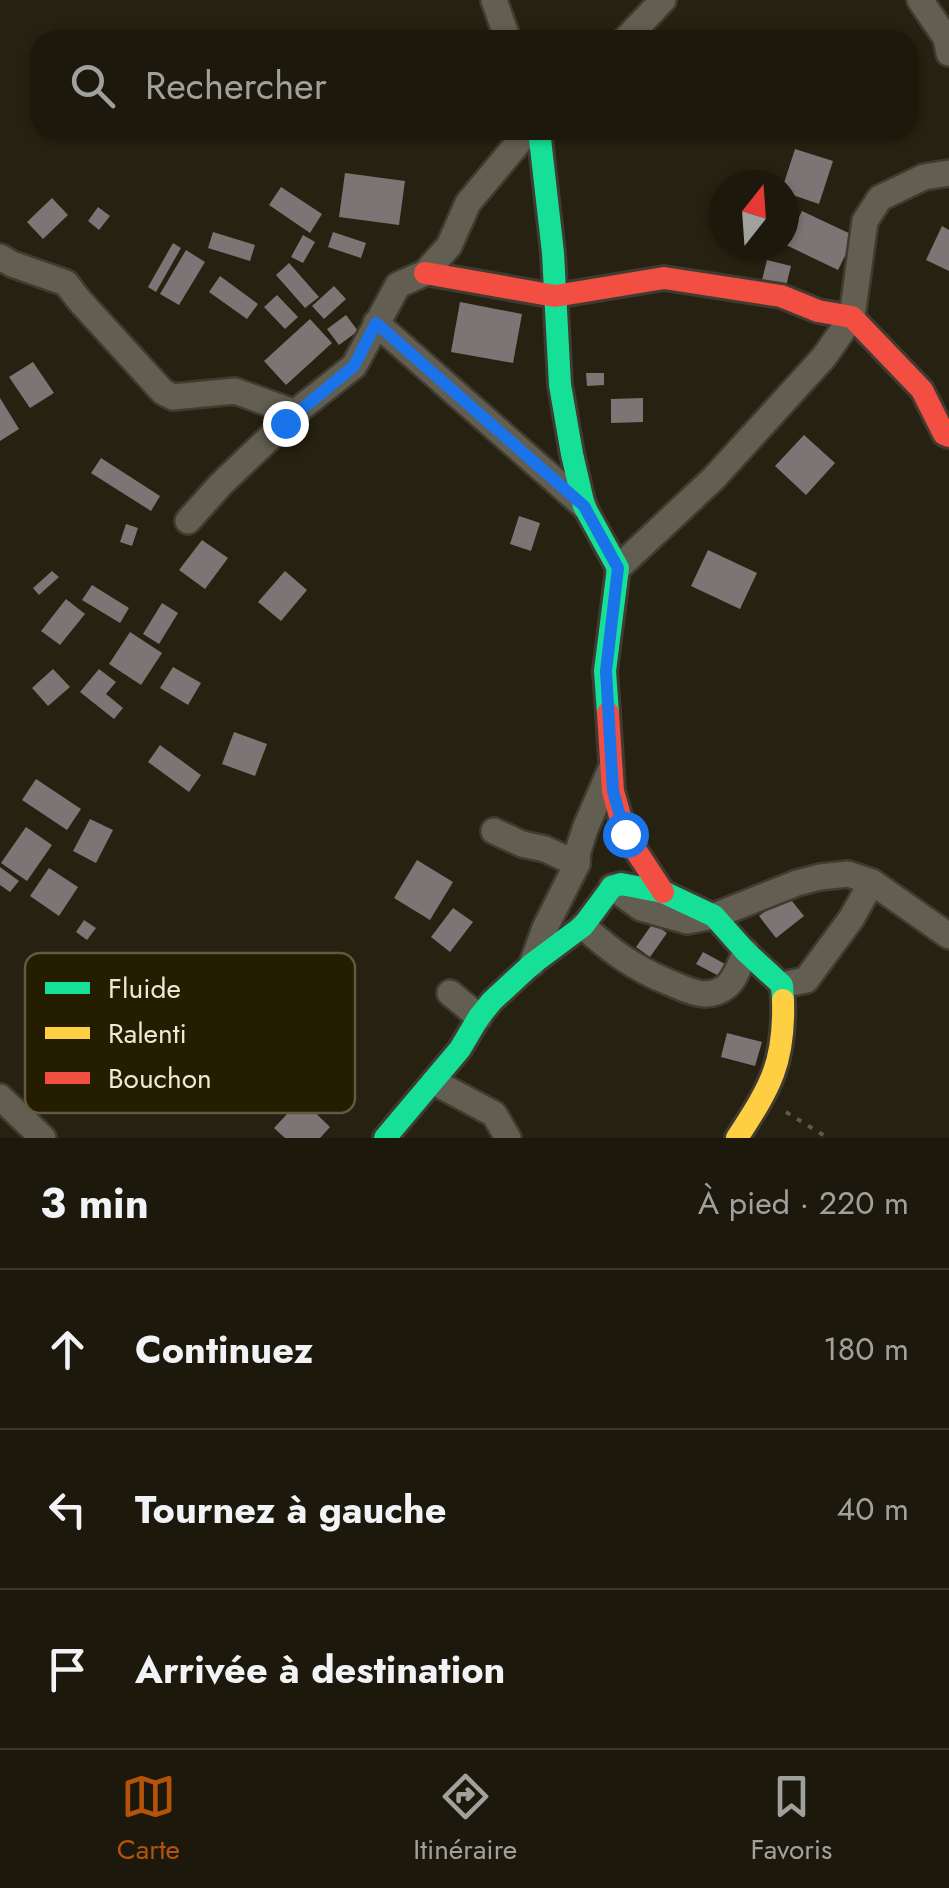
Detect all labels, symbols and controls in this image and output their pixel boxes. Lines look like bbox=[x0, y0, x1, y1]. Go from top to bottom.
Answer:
search box bbox=[30, 30, 919, 140]
icon: search bbox=[65, 58, 120, 113]
text: Rechercher bbox=[145, 58, 327, 113]
north arrow bbox=[709, 170, 799, 260]
route end bbox=[263, 401, 309, 447]
route start bbox=[603, 812, 649, 858]
legend bbox=[25, 953, 355, 1113]
text: Fluide bbox=[108, 968, 181, 1009]
text: Ralenti bbox=[108, 1013, 187, 1054]
text: Bouchon bbox=[108, 1058, 212, 1099]
text: 3 min bbox=[40, 1173, 149, 1234]
text: À pied · 220 m bbox=[698, 1180, 909, 1226]
icon: ahead bbox=[40, 1322, 95, 1377]
text: Continuez bbox=[135, 1322, 313, 1377]
text: 180 m bbox=[823, 1326, 909, 1372]
icon: left bbox=[40, 1482, 95, 1537]
text: Tournez à gauche bbox=[135, 1482, 446, 1537]
text: 40 m bbox=[837, 1486, 909, 1532]
icon: arrive bbox=[40, 1642, 95, 1697]
text: Arrivée à destination bbox=[135, 1642, 505, 1697]
tab: Carte bbox=[117, 1769, 180, 1870]
tab: Itinéraire bbox=[413, 1769, 517, 1870]
tab: Favoris bbox=[751, 1769, 832, 1870]

